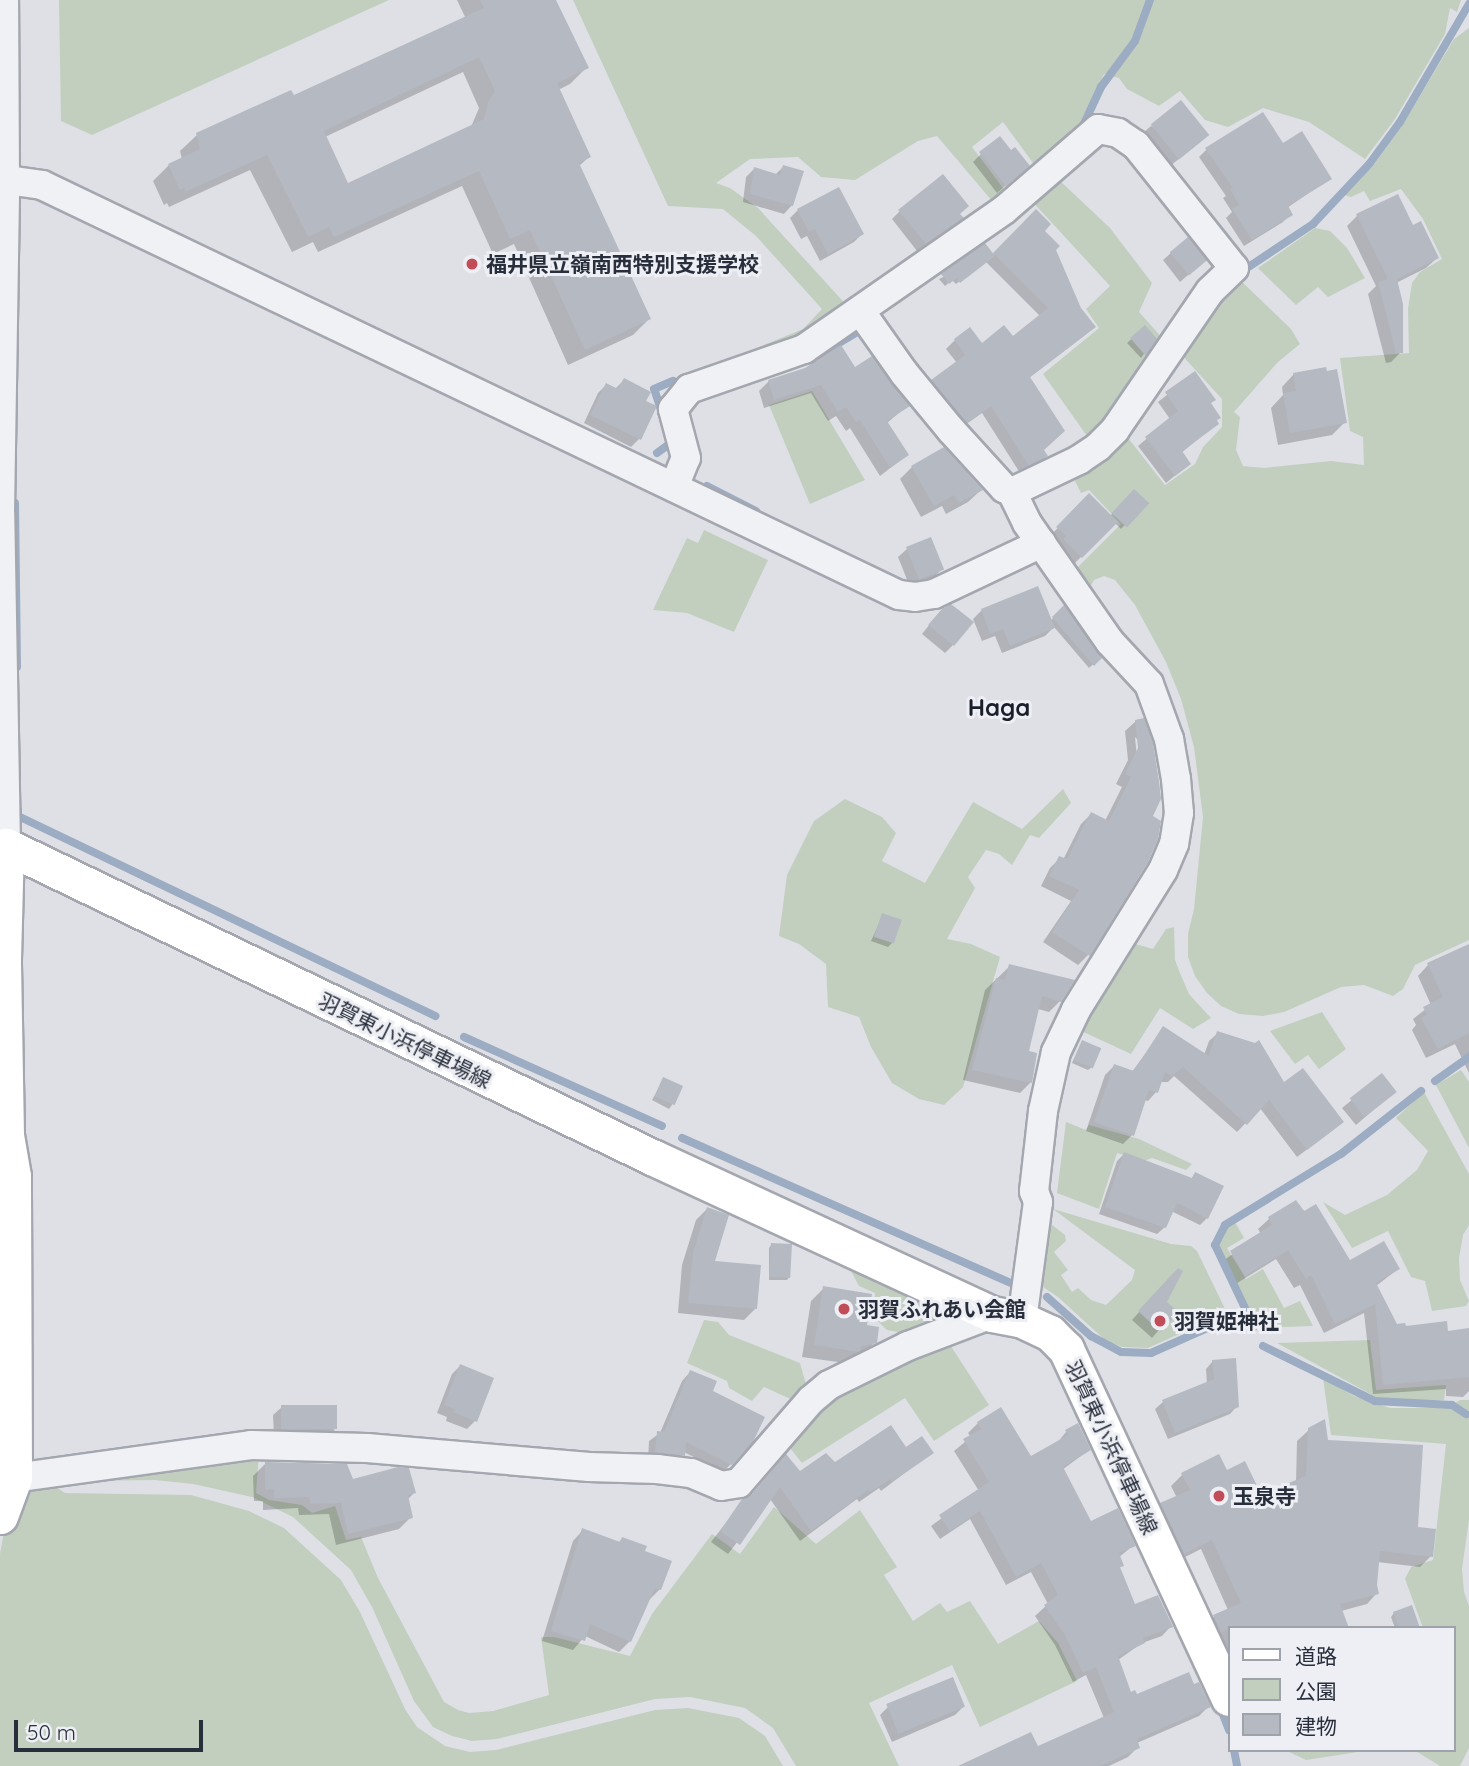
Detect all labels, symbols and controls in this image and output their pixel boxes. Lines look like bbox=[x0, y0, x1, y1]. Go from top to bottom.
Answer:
place label: 福井県立嶺南西特別支援学校 bbox=[486, 251, 759, 277]
marker: 福井県立嶺南西特別支援学校 bbox=[464, 256, 480, 272]
district label: Haga bbox=[968, 694, 1030, 722]
street label: 羽賀東小浜停車場線 bbox=[315, 987, 495, 1093]
place label: 羽賀ふれあい会館 bbox=[858, 1296, 1026, 1322]
marker: 羽賀ふれあい会館 bbox=[836, 1301, 852, 1317]
place label: 羽賀姫神社 bbox=[1174, 1308, 1279, 1334]
marker: 羽賀姫神社 bbox=[1152, 1313, 1168, 1329]
street label: 羽賀東小浜停車場線 bbox=[1061, 1356, 1163, 1538]
place label: 玉泉寺 bbox=[1233, 1483, 1296, 1509]
marker: 玉泉寺 bbox=[1211, 1488, 1227, 1504]
legend bbox=[1228, 1626, 1455, 1752]
text: 道路 bbox=[1295, 1643, 1337, 1669]
text: 公園 bbox=[1295, 1678, 1337, 1704]
scale bar bbox=[18, 1706, 206, 1750]
text: 建物 bbox=[1295, 1713, 1337, 1739]
text: 50 m bbox=[27, 1719, 76, 1745]

